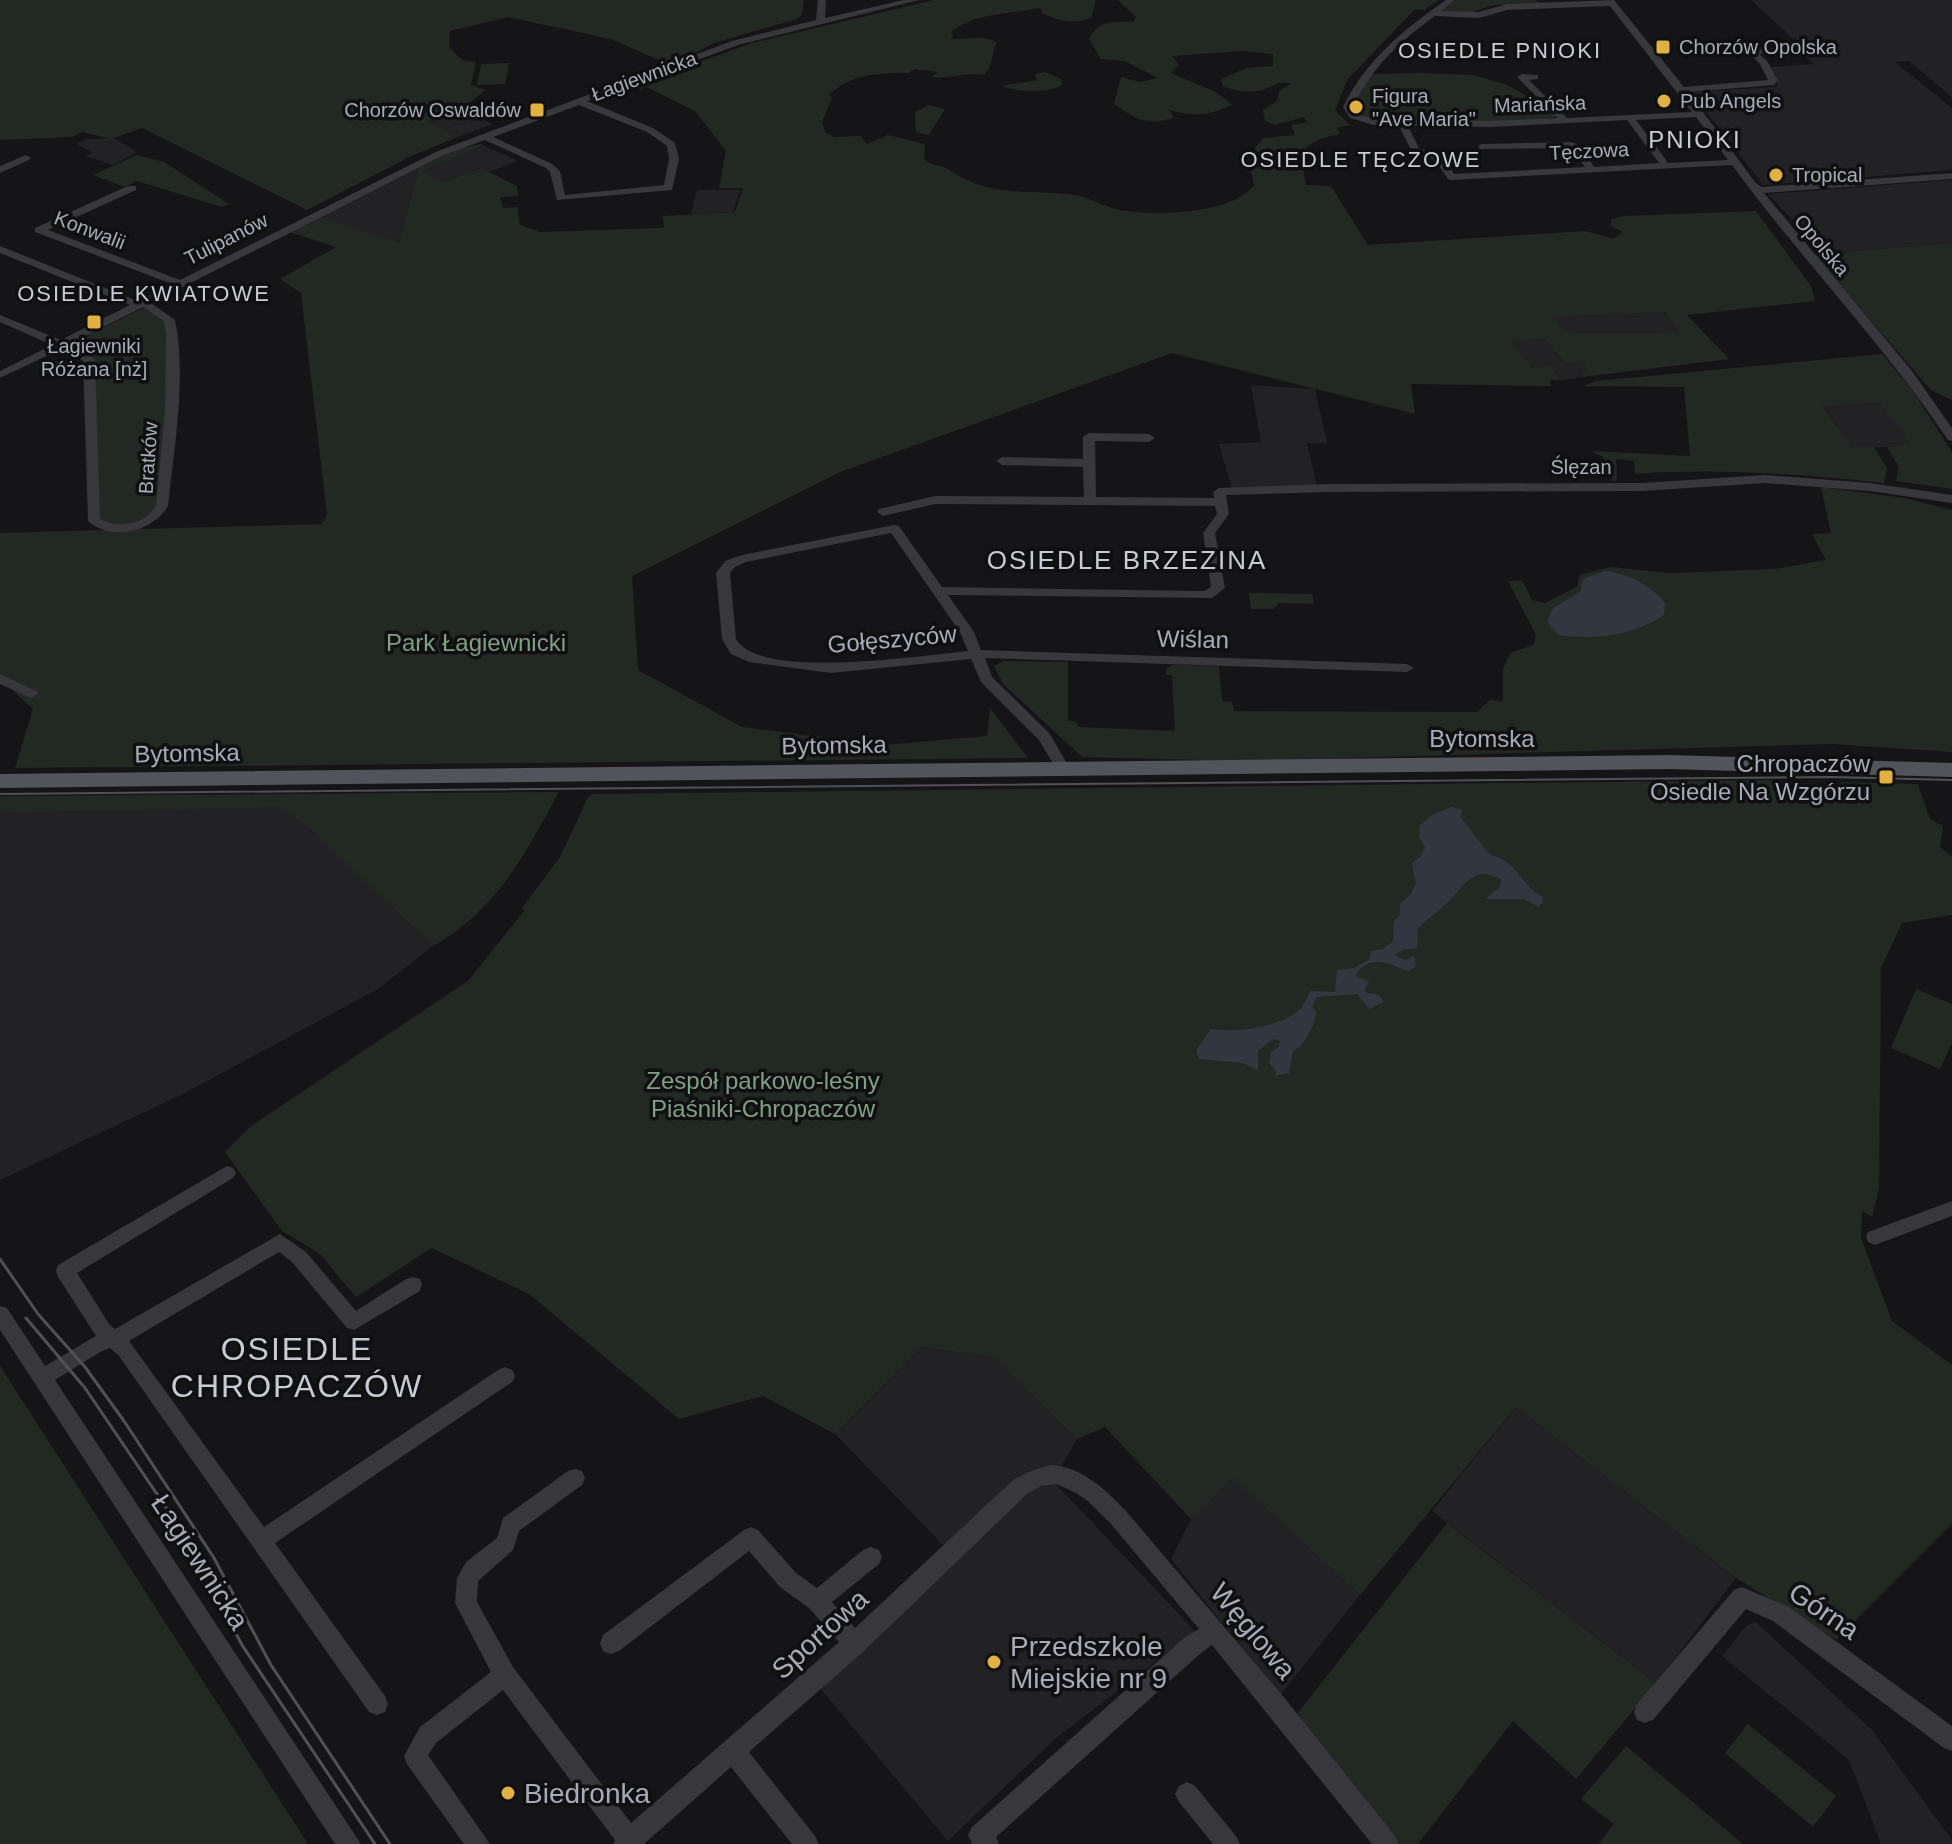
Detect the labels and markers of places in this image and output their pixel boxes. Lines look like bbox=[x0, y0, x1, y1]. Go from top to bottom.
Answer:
place label: Chorzów Opolska bbox=[1679, 36, 1838, 58]
marker: Chorzów Opolska bbox=[1654, 38, 1672, 56]
place label: Figura "Ave Maria" bbox=[1372, 85, 1476, 130]
place label: Pub Angels bbox=[1680, 90, 1781, 112]
marker: Pub Angels bbox=[1655, 92, 1673, 110]
marker: Figura "Ave Maria" bbox=[1347, 98, 1365, 116]
place label: Chorzów Oswaldów bbox=[344, 99, 522, 121]
marker: Chorzów Oswaldów bbox=[528, 101, 546, 119]
place label: Tropical bbox=[1792, 164, 1862, 186]
marker: Tropical bbox=[1767, 166, 1785, 184]
marker: Łagiewniki Różana [nż] bbox=[85, 313, 103, 331]
place label: Łagiewniki Różana [nż] bbox=[41, 335, 147, 380]
place label: Chropaczów Osiedle Na Wzgórzu bbox=[1650, 750, 1871, 805]
marker: Chropaczów Osiedle Na Wzgórzu bbox=[1877, 768, 1895, 786]
place label: Przedszkole Miejskie nr 9 bbox=[1010, 1631, 1167, 1694]
marker: Przedszkole Miejskie nr 9 bbox=[985, 1653, 1003, 1671]
place label: Biedronka bbox=[524, 1778, 651, 1809]
marker: Biedronka bbox=[499, 1784, 517, 1802]

